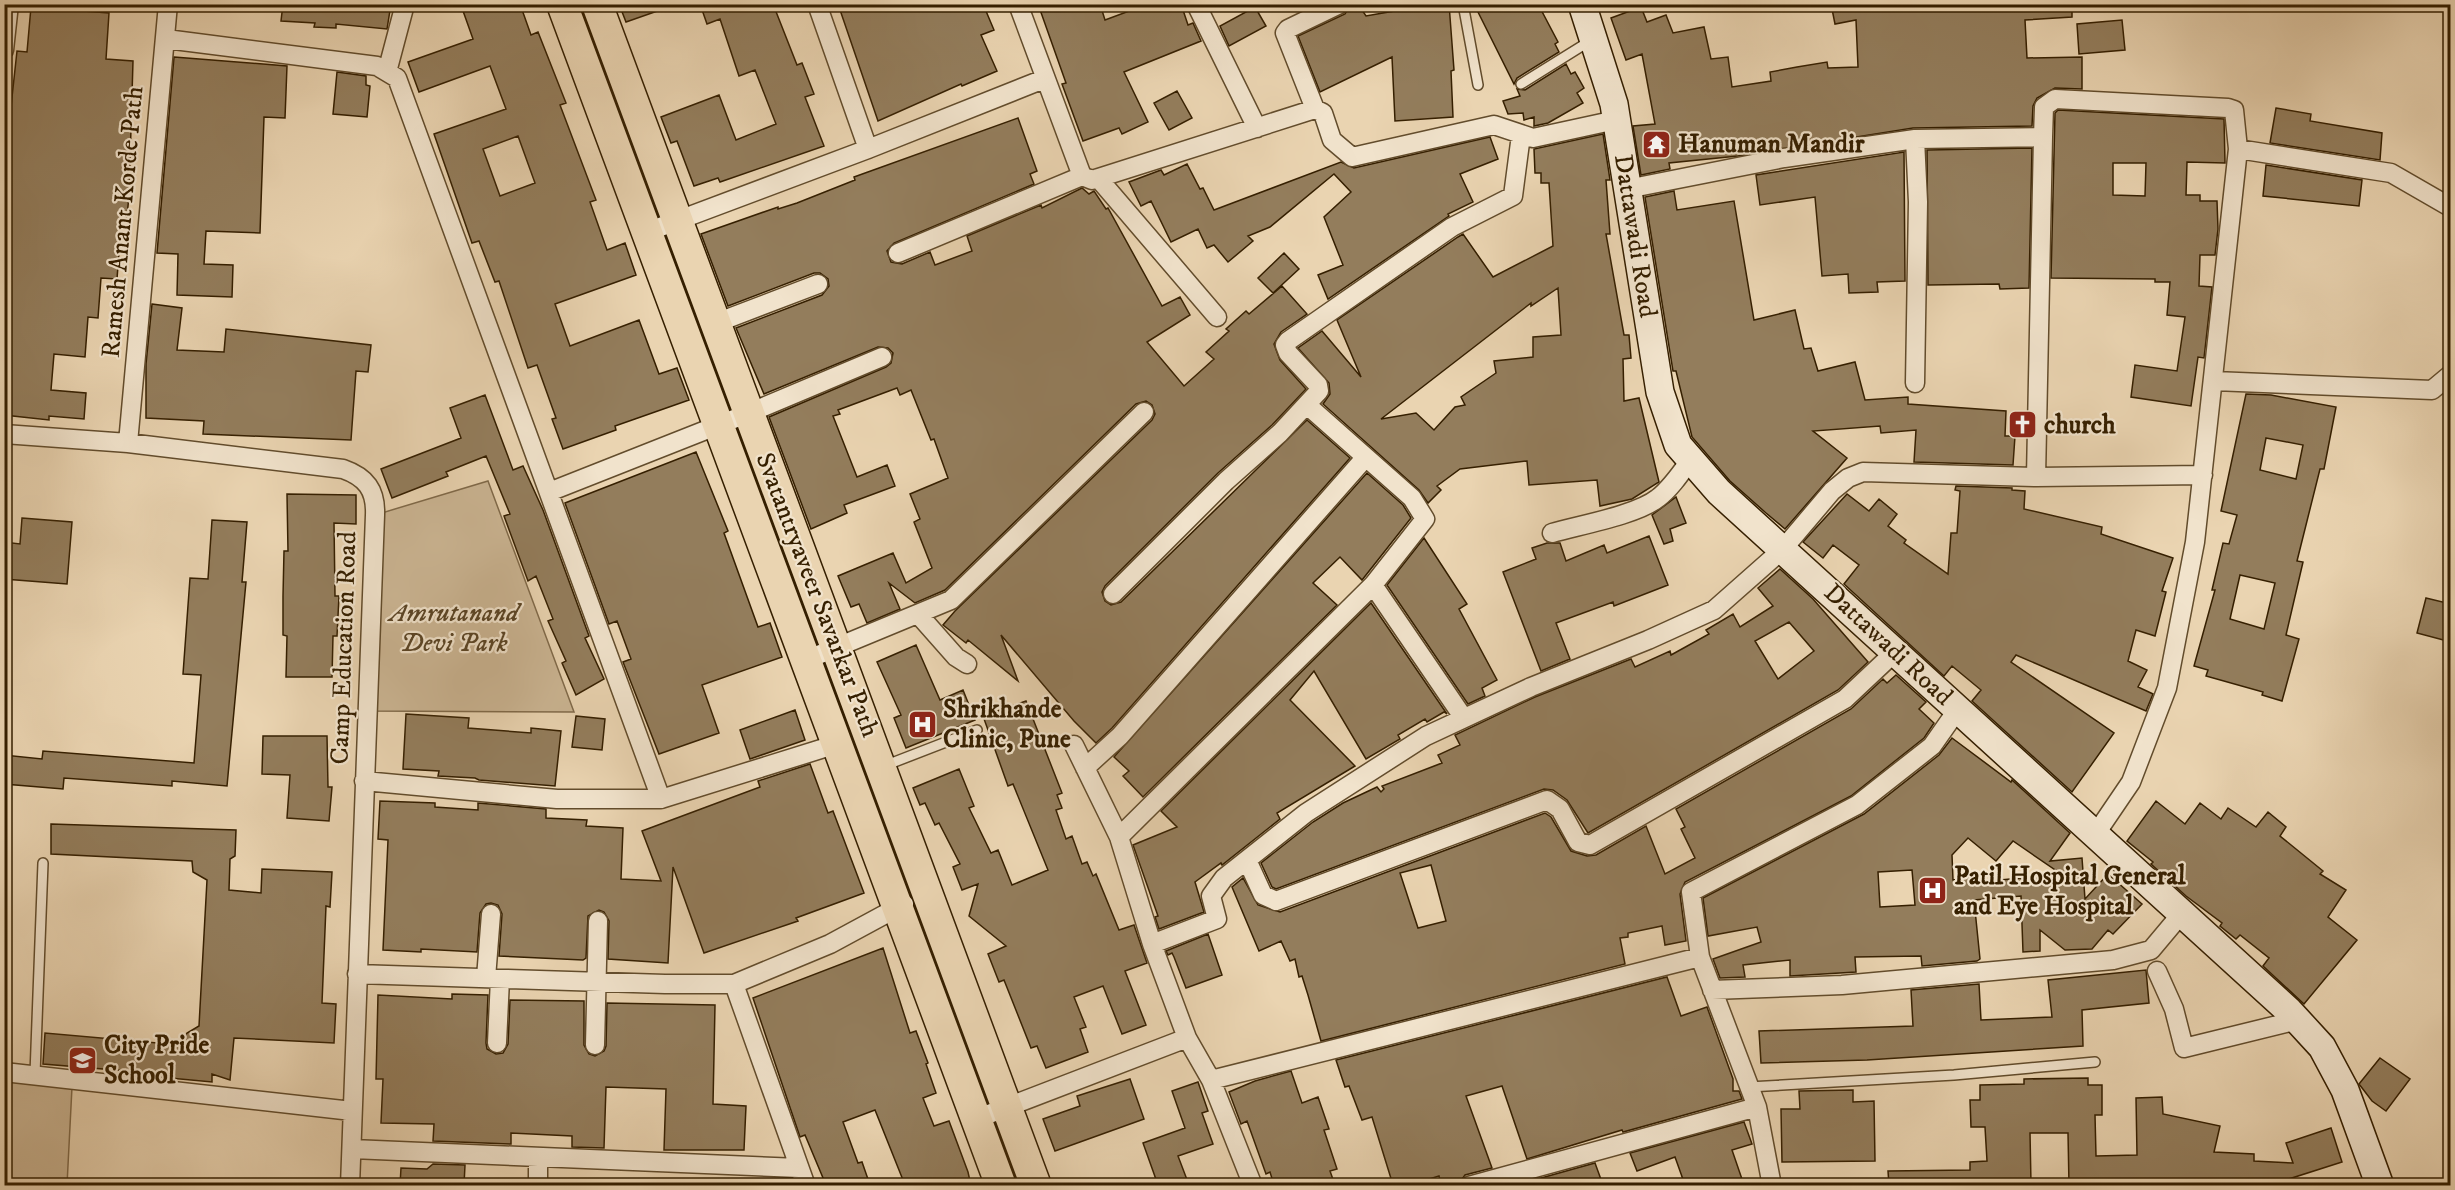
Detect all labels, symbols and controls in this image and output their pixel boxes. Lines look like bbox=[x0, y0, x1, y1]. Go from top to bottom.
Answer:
street label: Ramesh Anant Korde Path bbox=[95, 84, 151, 359]
temple icon: Hanuman Mandir bbox=[1641, 128, 1673, 160]
place label: Hanuman Mandir bbox=[1678, 128, 1865, 161]
street label: Dattawadi Road bbox=[1606, 152, 1664, 320]
church icon: church bbox=[2007, 409, 2039, 441]
place label: church bbox=[2044, 409, 2116, 442]
street label: Svatantryaveer Savarkar Path bbox=[747, 448, 887, 742]
street label: Camp Education Road bbox=[323, 531, 365, 765]
street label: Dattawadi Road bbox=[1816, 577, 1960, 713]
park label: Amrutanand Devi Park bbox=[386, 597, 522, 660]
place label: Shrikhande Clinic, Pune bbox=[943, 693, 1071, 756]
hospital icon: Shrikhande Clinic, Pune bbox=[906, 708, 938, 740]
place label: Patil Hospital General and Eye Hospital bbox=[1954, 860, 2187, 923]
hospital icon: Patil Hospital General and Eye Hospital bbox=[1917, 875, 1949, 907]
place label: City Pride School bbox=[104, 1029, 209, 1092]
school or university icon: City Pride School bbox=[67, 1044, 99, 1076]

